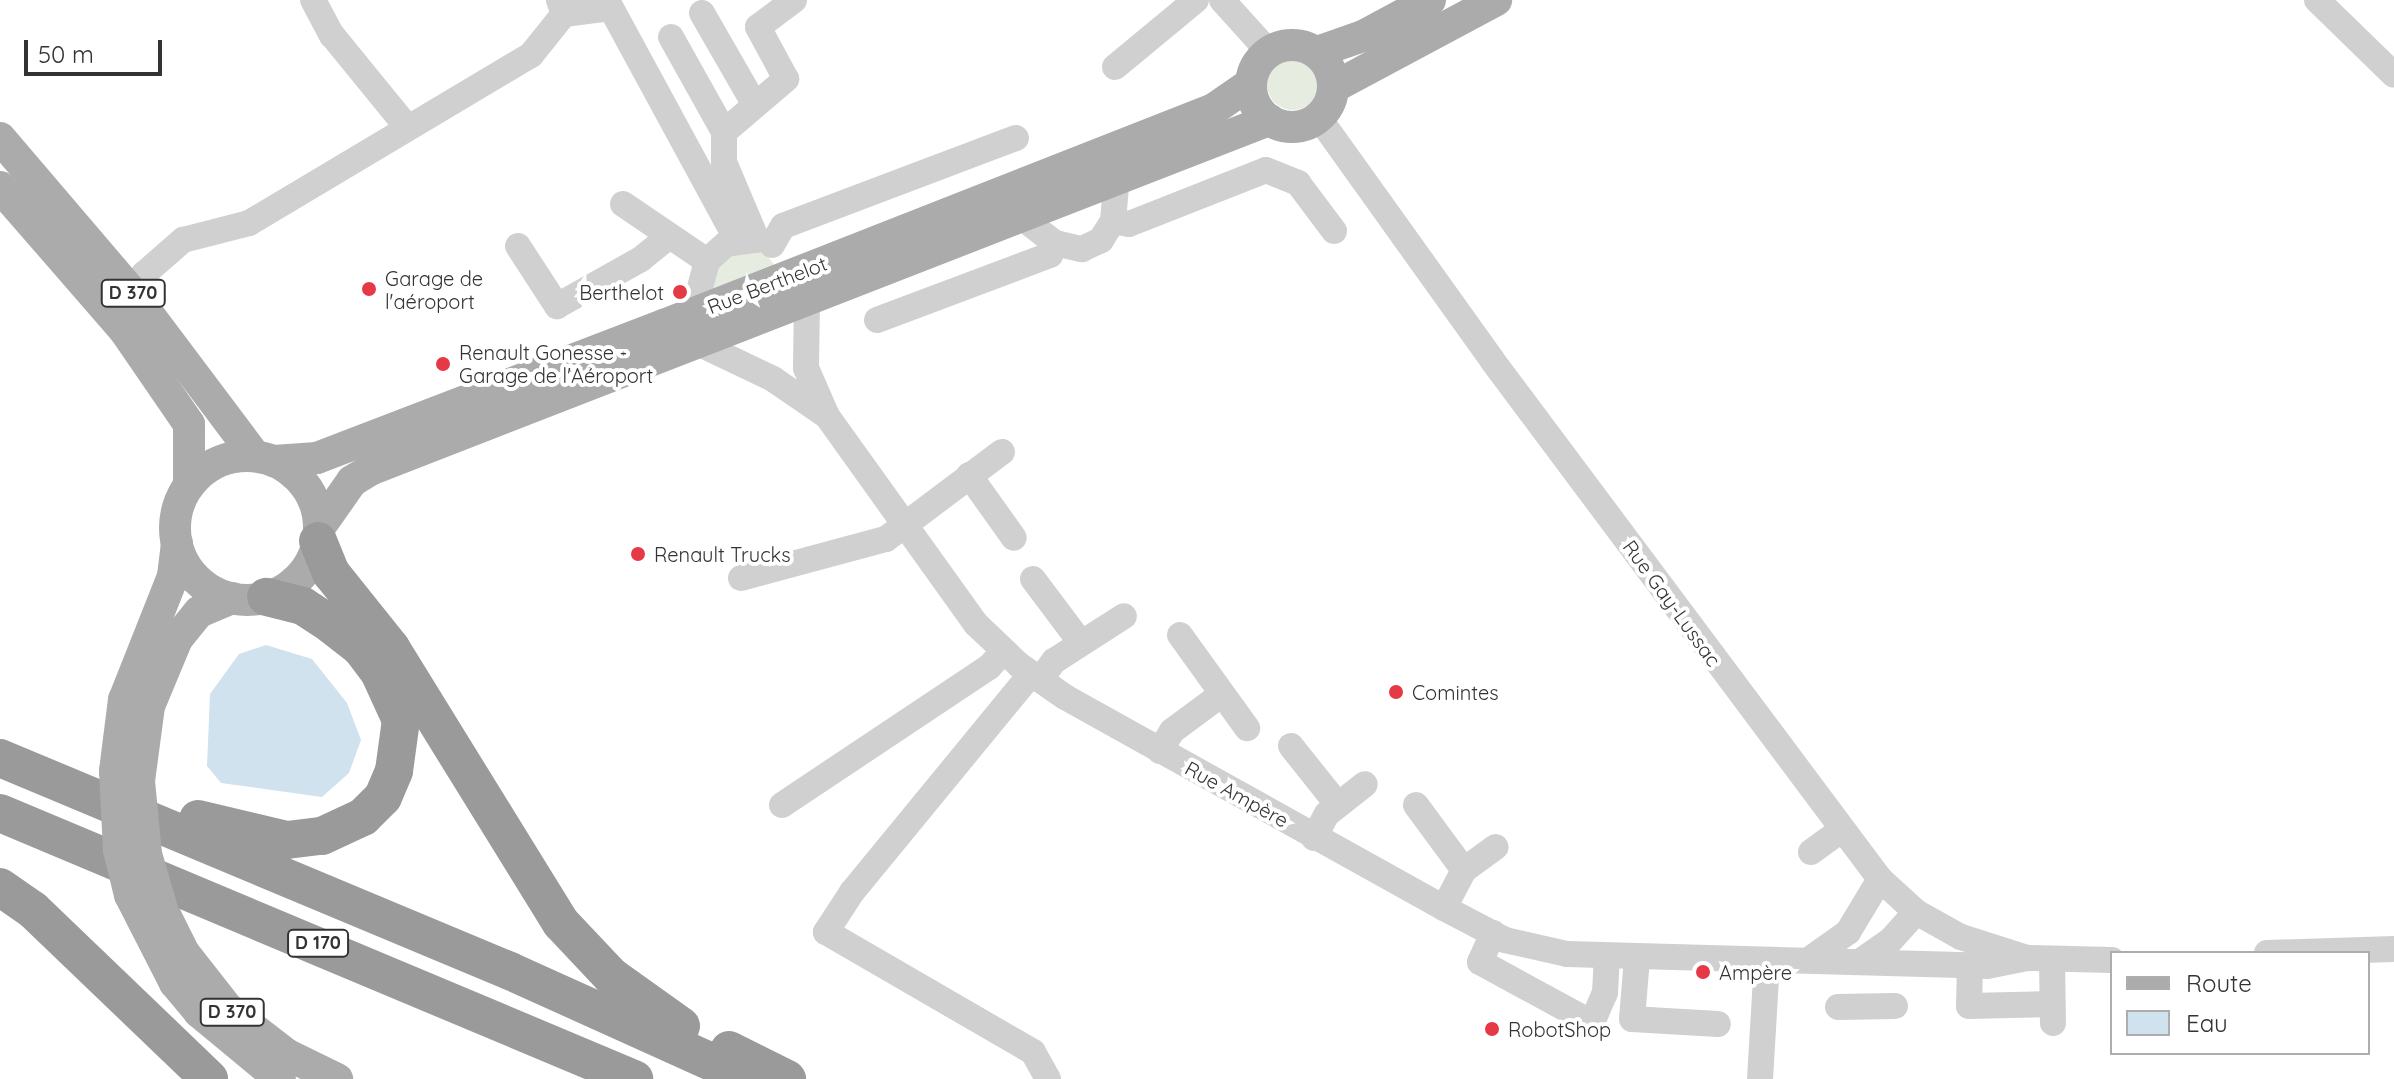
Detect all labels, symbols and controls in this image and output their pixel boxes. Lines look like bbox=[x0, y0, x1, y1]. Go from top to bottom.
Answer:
scale bar bbox=[28, 24, 166, 74]
text: 50 m bbox=[38, 39, 94, 69]
street label: Rue Berthelot bbox=[704, 251, 830, 319]
place label: Garage de l'aéroport bbox=[385, 266, 483, 313]
road number: D 370 bbox=[99, 279, 167, 307]
marker: Garage de l'aéroport bbox=[360, 280, 378, 298]
place label: Berthelot bbox=[579, 280, 664, 304]
marker: Berthelot bbox=[671, 283, 689, 301]
place label: Renault Gonesse - Garage de l'Aéroport bbox=[459, 340, 653, 387]
marker: Renault Gonesse - Garage de l'Aéroport bbox=[434, 355, 452, 373]
street label: Rue Gay-Lussac bbox=[1618, 535, 1726, 671]
place label: Renault Trucks bbox=[654, 542, 791, 566]
marker: Renault Trucks bbox=[629, 545, 647, 563]
place label: Comintes bbox=[1412, 680, 1499, 704]
marker: Comintes bbox=[1387, 683, 1405, 701]
street label: Rue Ampère bbox=[1181, 756, 1293, 832]
road number: D 170 bbox=[286, 929, 350, 957]
legend bbox=[2110, 951, 2370, 1055]
place label: Ampère bbox=[1719, 960, 1792, 984]
marker: Ampère bbox=[1694, 963, 1712, 981]
text: Route bbox=[2186, 968, 2252, 998]
road number: D 370 bbox=[198, 998, 266, 1026]
text: Eau bbox=[2186, 1008, 2228, 1038]
place label: RobotShop bbox=[1508, 1017, 1611, 1041]
marker: RobotShop bbox=[1483, 1020, 1501, 1038]

